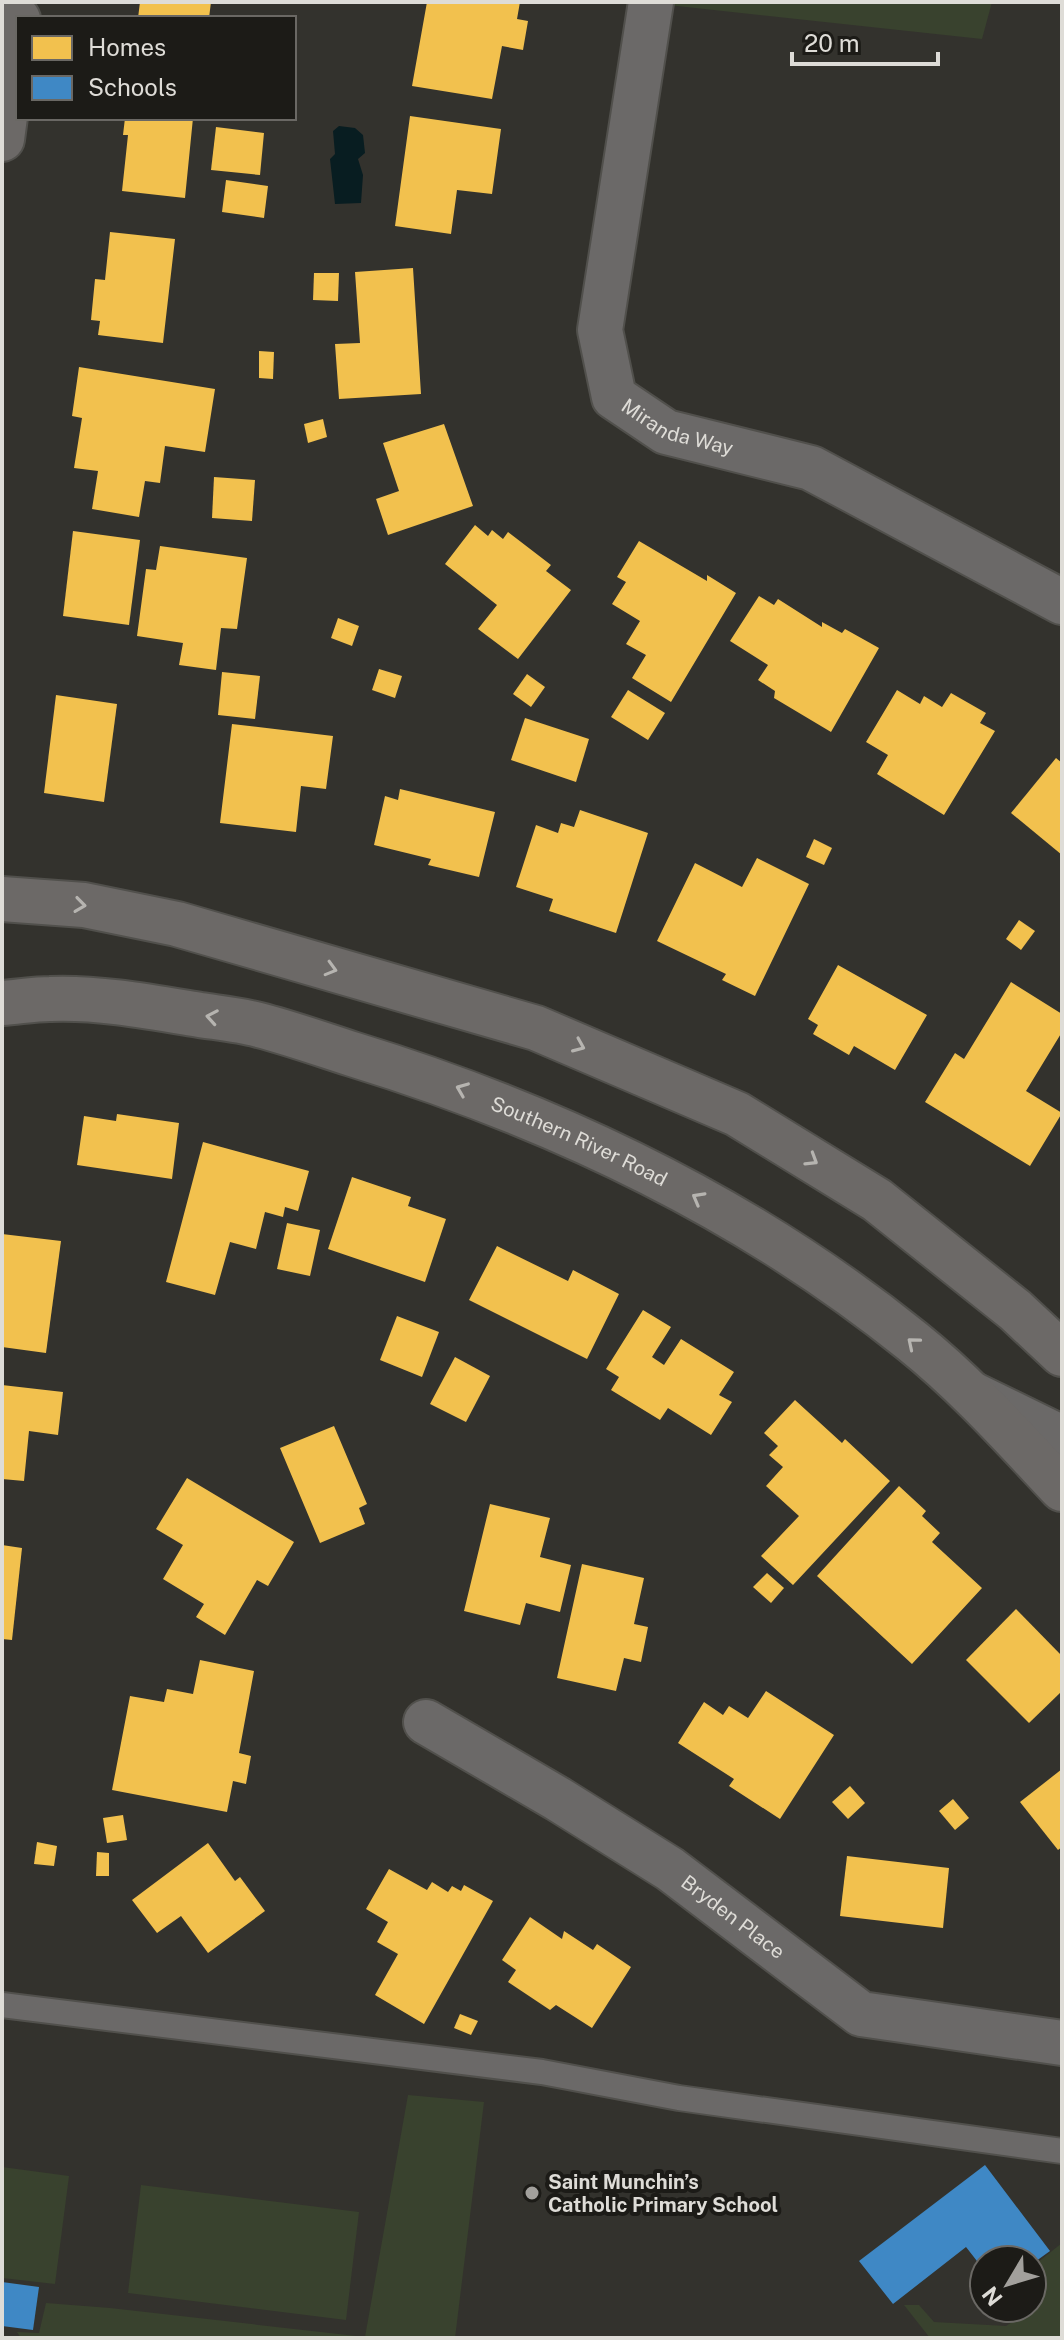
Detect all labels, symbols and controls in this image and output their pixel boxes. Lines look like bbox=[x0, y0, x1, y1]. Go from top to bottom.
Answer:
legend bbox=[16, 16, 296, 120]
scale bar bbox=[792, 16, 938, 66]
text: 20 m bbox=[804, 29, 860, 57]
text: Homes bbox=[88, 33, 166, 61]
text: Schools bbox=[88, 73, 177, 101]
street label: Miranda Way bbox=[617, 394, 736, 460]
one-way arrow bbox=[73, 896, 87, 913]
one-way arrow bbox=[324, 960, 338, 976]
one-way arrow bbox=[206, 1010, 219, 1027]
one-way arrow bbox=[571, 1037, 585, 1053]
one-way arrow bbox=[456, 1083, 470, 1099]
street label: Southern River Road bbox=[487, 1091, 671, 1191]
one-way arrow bbox=[804, 1150, 818, 1165]
one-way arrow bbox=[692, 1192, 706, 1208]
one-way arrow bbox=[907, 1338, 922, 1352]
street label: Bryden Place bbox=[677, 1870, 790, 1964]
place label: Saint Munchin’s Catholic Primary School bbox=[548, 2170, 778, 2217]
marker: Saint Munchin’s Catholic Primary School bbox=[523, 2184, 541, 2202]
north arrow bbox=[968, 2244, 1048, 2324]
text: N bbox=[977, 2282, 1008, 2311]

